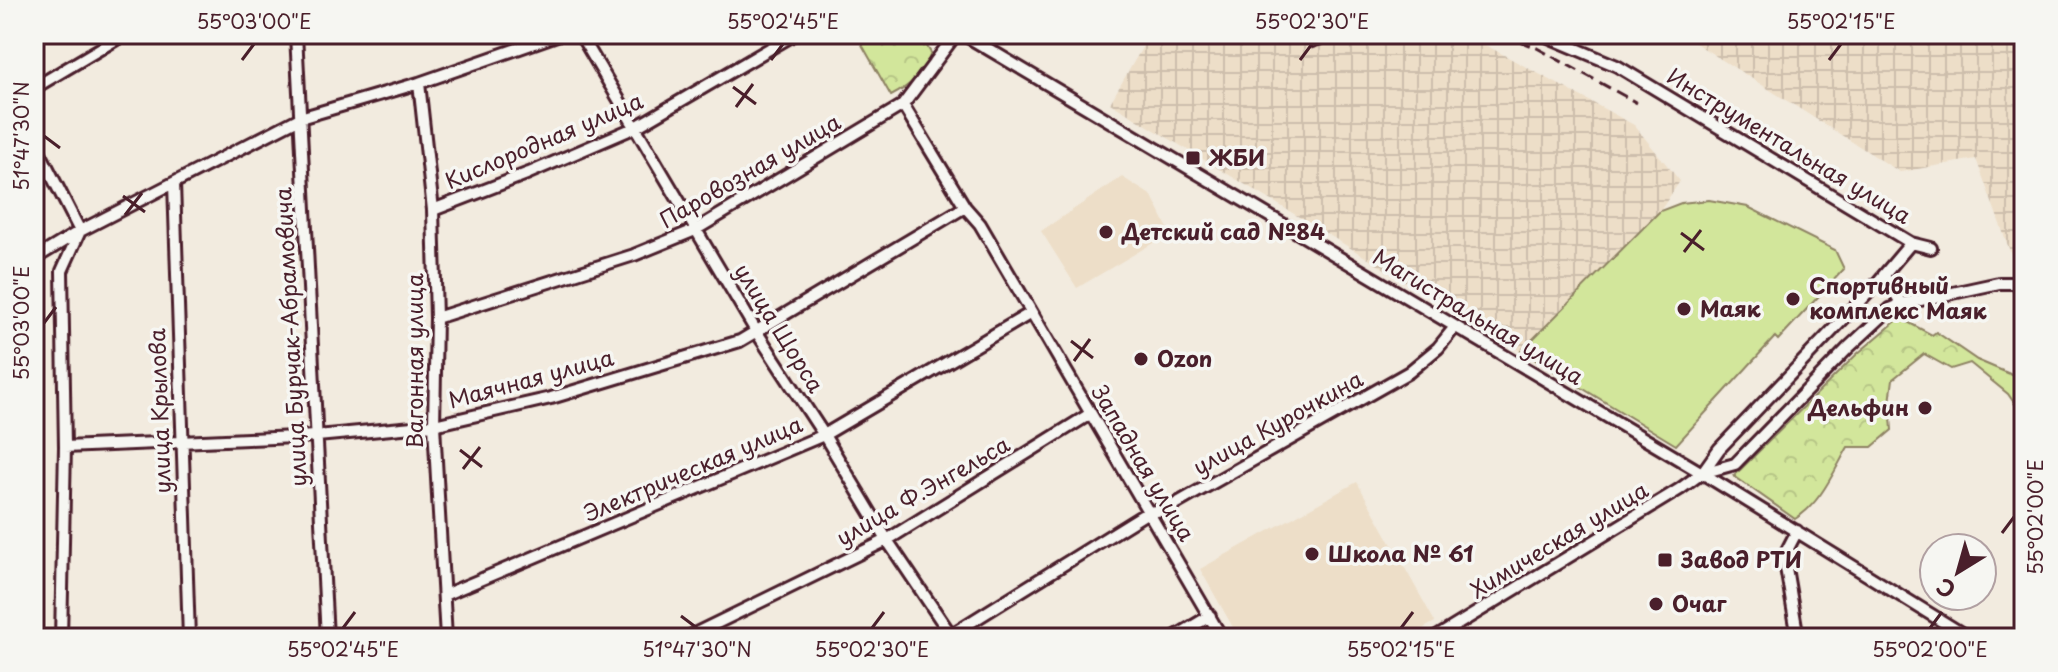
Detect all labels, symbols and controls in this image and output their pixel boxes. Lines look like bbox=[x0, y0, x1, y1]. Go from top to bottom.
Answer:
text: 55°03'00"E bbox=[196, 6, 312, 36]
text: 55°02'45"E bbox=[727, 6, 839, 36]
text: 55°02'30"E bbox=[1255, 6, 1369, 36]
text: 55°02'15"E bbox=[1786, 6, 1896, 36]
street label: Инструментальная улица bbox=[1661, 59, 1918, 231]
text: 51°47'30"N bbox=[6, 81, 36, 191]
street label: Кислородная улица bbox=[439, 83, 648, 196]
street label: Паровозная улица bbox=[653, 104, 846, 235]
place label: ЖБИ bbox=[1208, 140, 1265, 173]
marker: ЖБИ bbox=[1184, 149, 1202, 167]
street label: улица Бурчак-Абрамовича bbox=[265, 186, 314, 488]
place label: Детский сад №84 bbox=[1121, 214, 1325, 247]
marker: Детский сад №84 bbox=[1097, 223, 1115, 241]
street label: Магистральная улица bbox=[1367, 240, 1591, 392]
street label: улица Щорса bbox=[727, 256, 833, 399]
text: 55°03'00"E bbox=[6, 265, 36, 381]
place label: Спортивный комплекс Маяк bbox=[1809, 268, 1987, 326]
street label: Вагонная улица bbox=[397, 273, 430, 449]
marker: Спортивный комплекс Маяк bbox=[1784, 290, 1802, 308]
place label: Маяк bbox=[1700, 291, 1761, 324]
marker: Маяк bbox=[1675, 300, 1693, 318]
street label: улица Крылова bbox=[139, 328, 178, 494]
street label: Маячная улица bbox=[444, 340, 617, 415]
place label: Ozon bbox=[1157, 341, 1212, 374]
marker: Ozon bbox=[1132, 350, 1150, 368]
street label: улица Курочкина bbox=[1186, 361, 1368, 482]
street label: Западная улица bbox=[1084, 378, 1204, 547]
place label: Дельфин bbox=[1807, 390, 1909, 423]
marker: Дельфин bbox=[1916, 399, 1934, 417]
street label: Электрическая улица bbox=[578, 406, 807, 529]
street label: улица Ф.Энгельса bbox=[829, 426, 1015, 553]
text: 55°02'00"E bbox=[2020, 459, 2050, 575]
street label: Химическая улица bbox=[1463, 472, 1654, 605]
north arrow bbox=[1918, 532, 1998, 612]
place label: Школа № 61 bbox=[1328, 536, 1473, 569]
place label: Завод РТИ bbox=[1680, 542, 1802, 575]
marker: Школа № 61 bbox=[1303, 545, 1321, 563]
marker: Завод РТИ bbox=[1656, 551, 1674, 569]
text: С bbox=[1929, 571, 1962, 607]
place label: Очаг bbox=[1672, 586, 1727, 619]
marker: Очаг bbox=[1647, 595, 1665, 613]
text: 55°02'45"E bbox=[287, 634, 399, 664]
text: 51°47'30"N bbox=[642, 634, 752, 664]
text: 55°02'30"E bbox=[815, 634, 929, 664]
text: 55°02'15"E bbox=[1346, 634, 1456, 664]
text: 55°02'00"E bbox=[1872, 634, 1988, 664]

